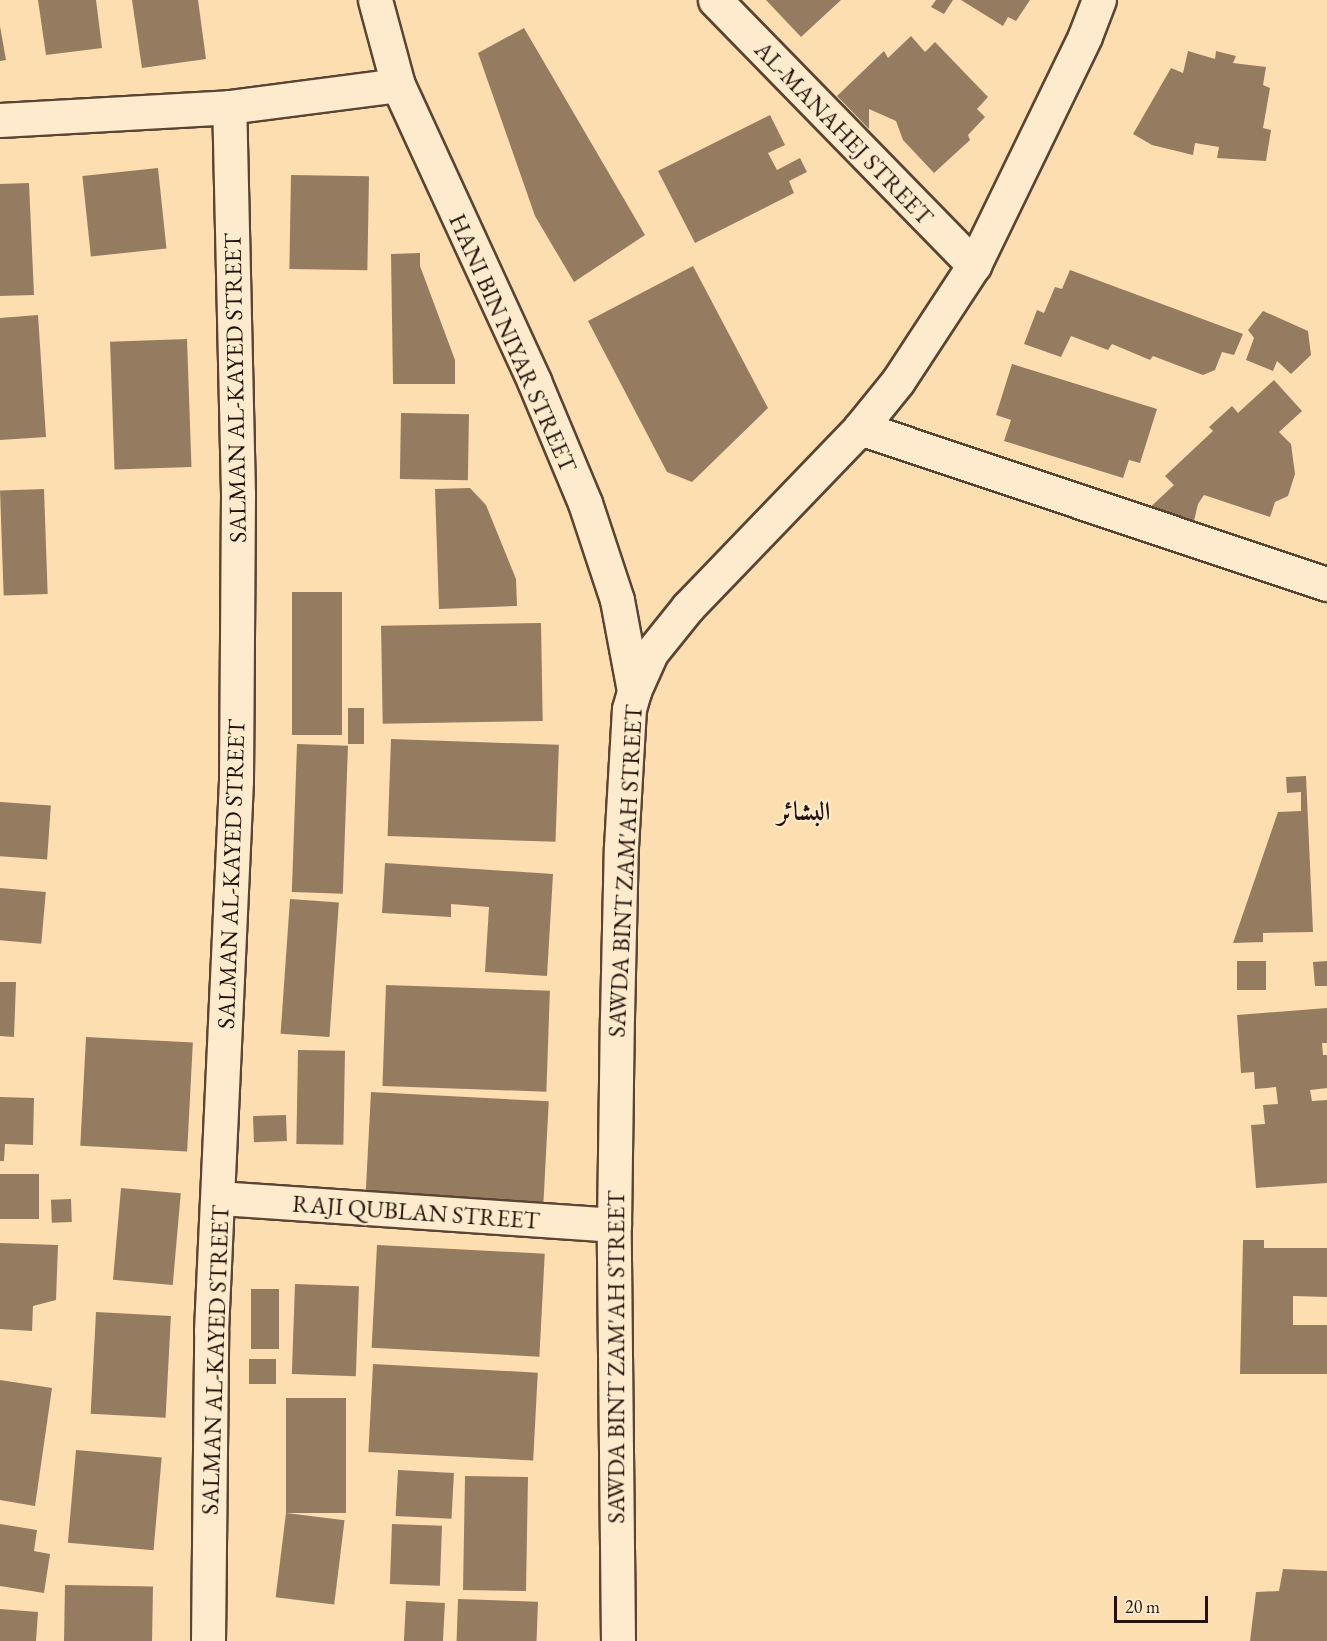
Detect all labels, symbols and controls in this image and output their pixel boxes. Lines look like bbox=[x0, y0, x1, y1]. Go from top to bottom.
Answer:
street label: AL-MANAHEJ STREET bbox=[749, 35, 939, 231]
street label: HANI BIN NIYAR STREET bbox=[443, 209, 583, 477]
street label: SALMAN AL-KAYED STREET bbox=[218, 233, 252, 543]
street label: SAWDA BINT ZAM'AH STREET bbox=[602, 704, 648, 1038]
street label: SALMAN AL-KAYED STREET bbox=[211, 719, 251, 1029]
district label: البشائر bbox=[778, 796, 830, 828]
street label: RAJI QUBLAN STREET bbox=[291, 1189, 541, 1235]
street label: SAWDA BINT ZAM'AH STREET bbox=[602, 1190, 630, 1524]
street label: SALMAN AL-KAYED STREET bbox=[195, 1205, 235, 1515]
scale bar bbox=[1117, 1584, 1212, 1622]
text: 20 m bbox=[1125, 1595, 1160, 1618]

